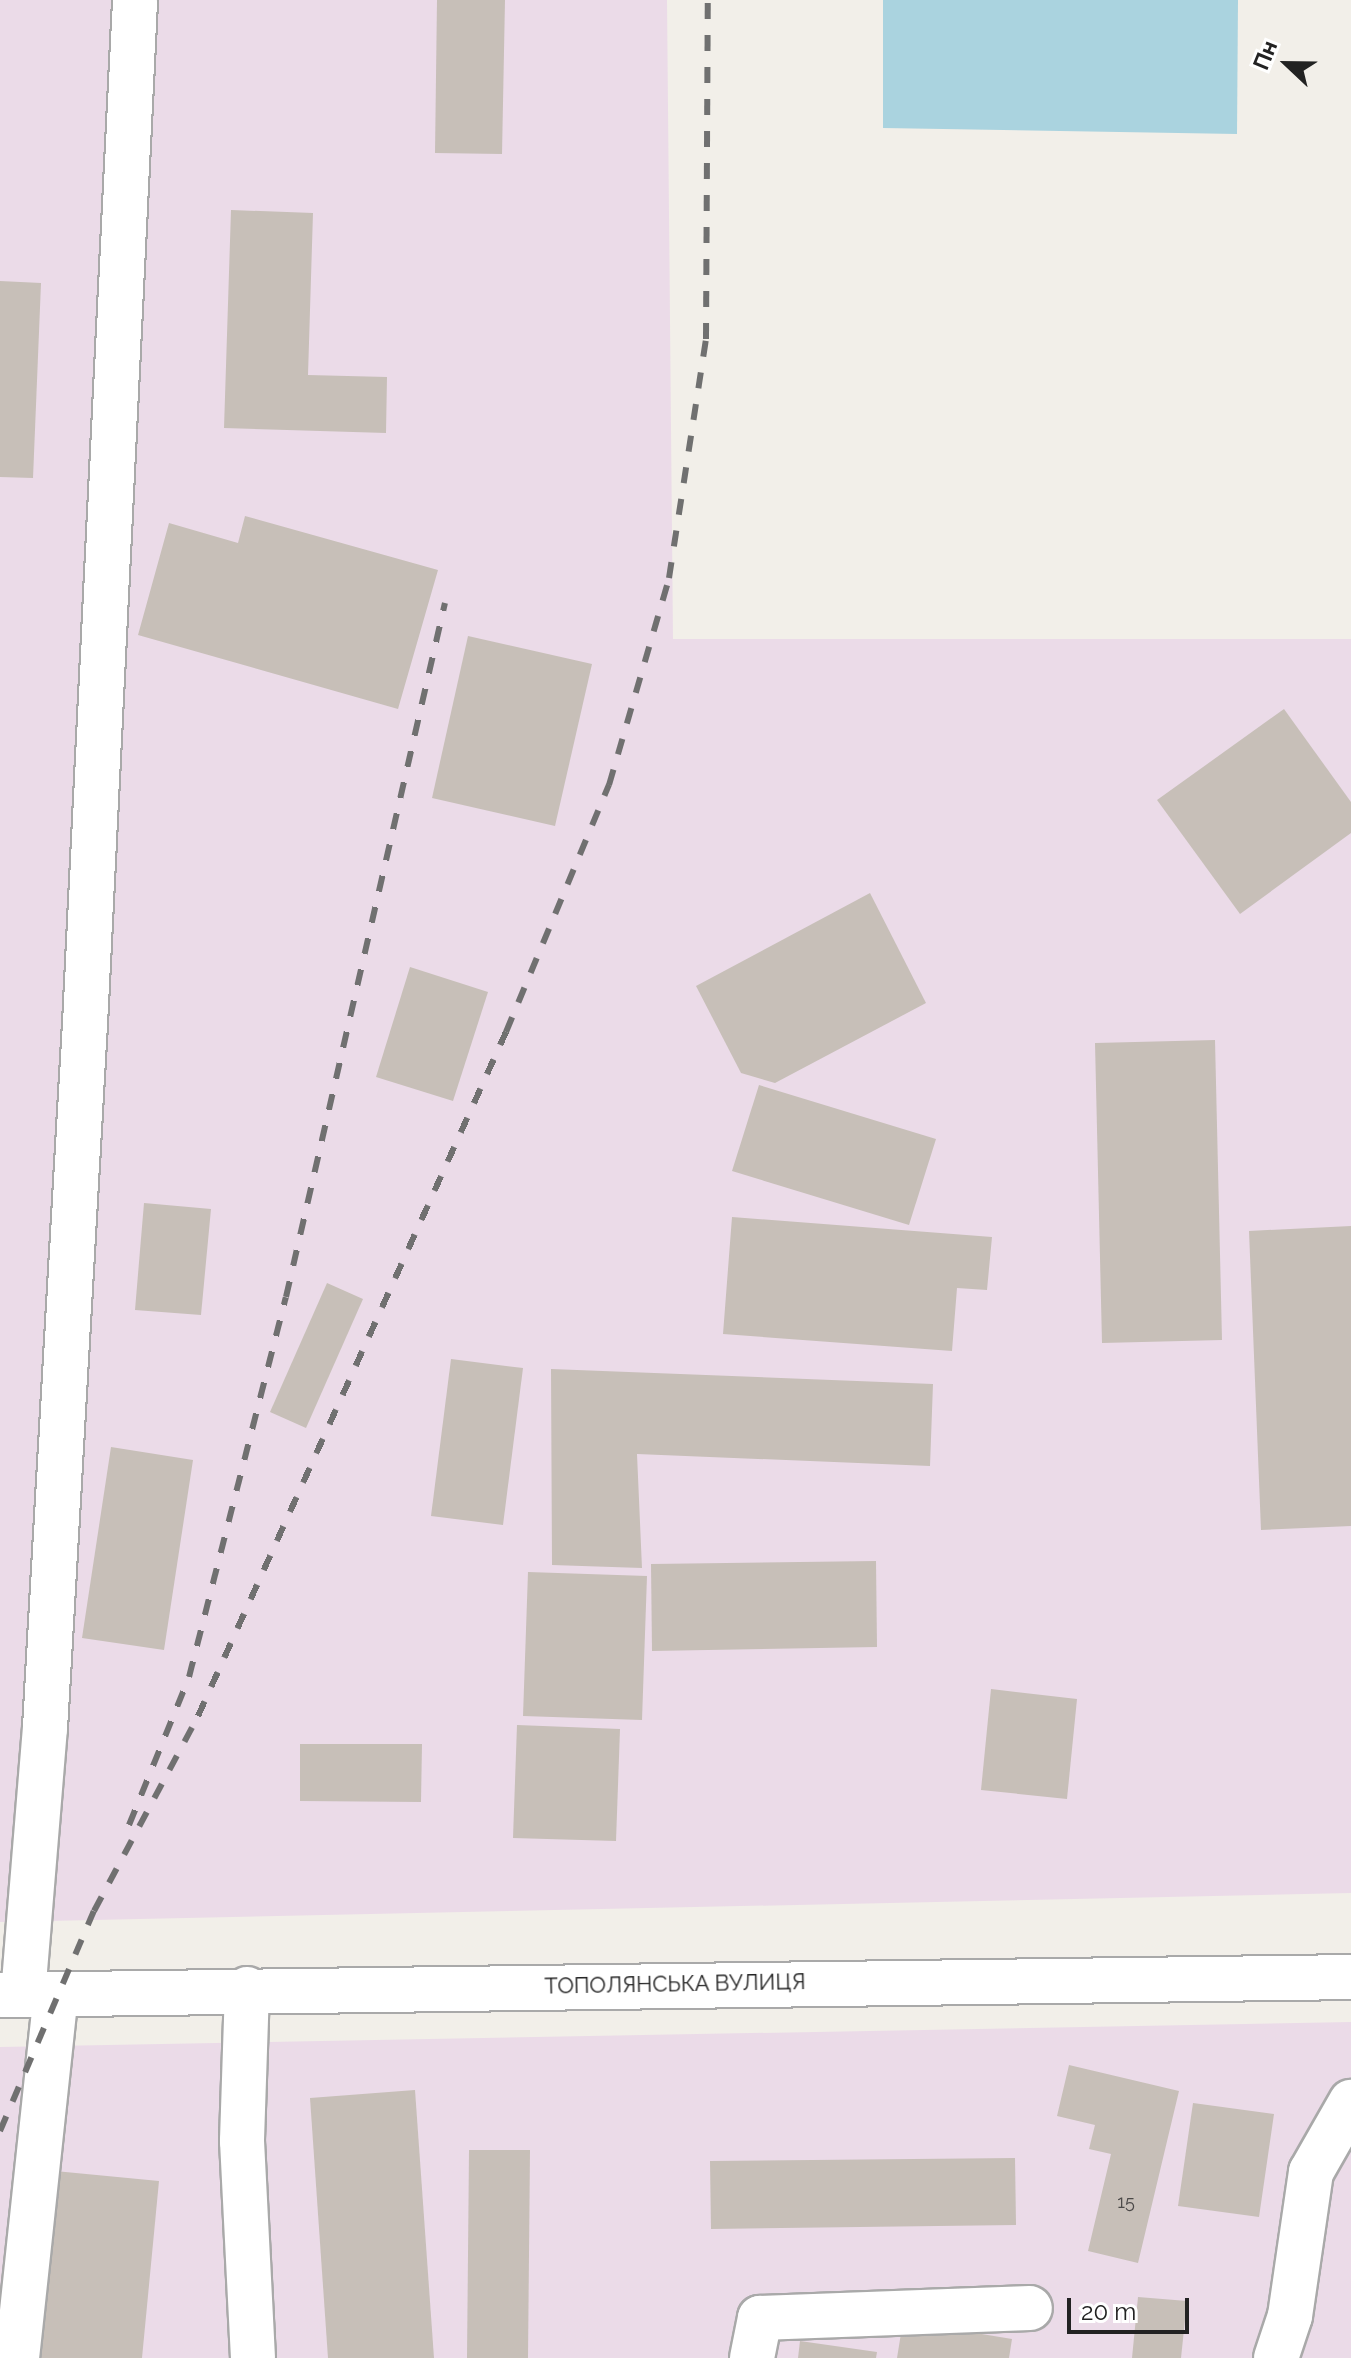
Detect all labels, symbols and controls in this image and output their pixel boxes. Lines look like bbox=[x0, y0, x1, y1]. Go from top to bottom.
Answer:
north arrow bbox=[1247, 24, 1327, 104]
text: Пн bbox=[1247, 37, 1282, 73]
street label: ТОПОЛЯНСЬКА ВУЛИЦЯ bbox=[544, 1969, 806, 1999]
house number: 15 bbox=[1117, 2191, 1135, 2213]
scale bar bbox=[1071, 2282, 1193, 2332]
text: 20 m bbox=[1081, 2297, 1136, 2326]

